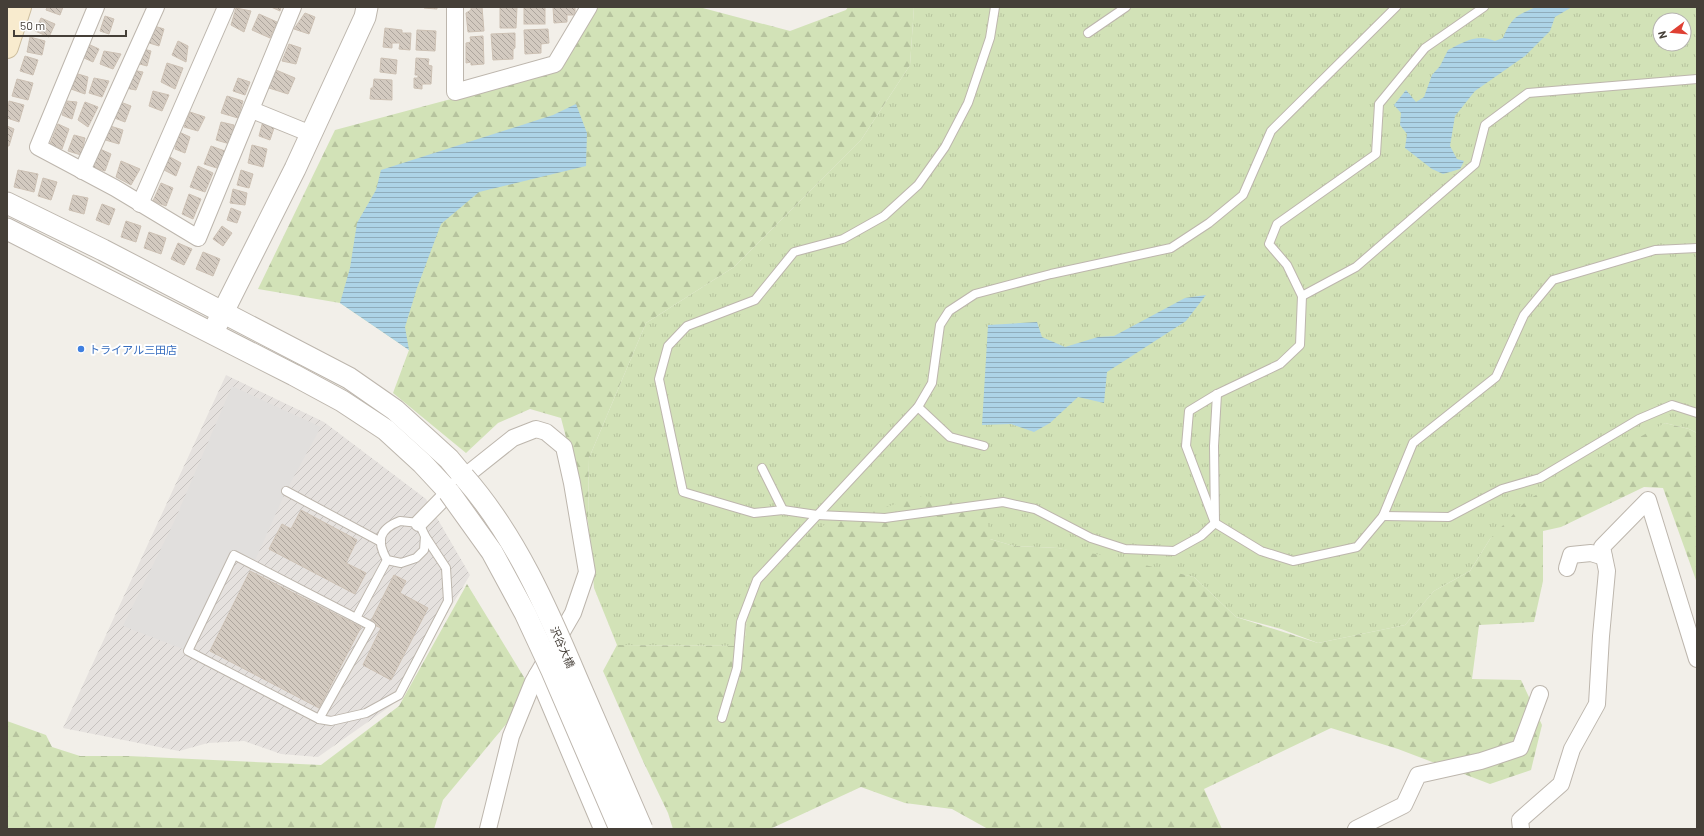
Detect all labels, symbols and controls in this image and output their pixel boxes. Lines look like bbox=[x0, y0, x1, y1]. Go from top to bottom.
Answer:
scale bar bbox=[14, 12, 126, 38]
north arrow bbox=[1652, 12, 1692, 52]
text: 50 m bbox=[20, 18, 45, 32]
text: N bbox=[1655, 30, 1669, 40]
place label: トライアル三田店 bbox=[89, 343, 177, 356]
marker: トライアル三田店 bbox=[76, 344, 86, 354]
street label: 沢谷大橋 bbox=[548, 624, 578, 670]

